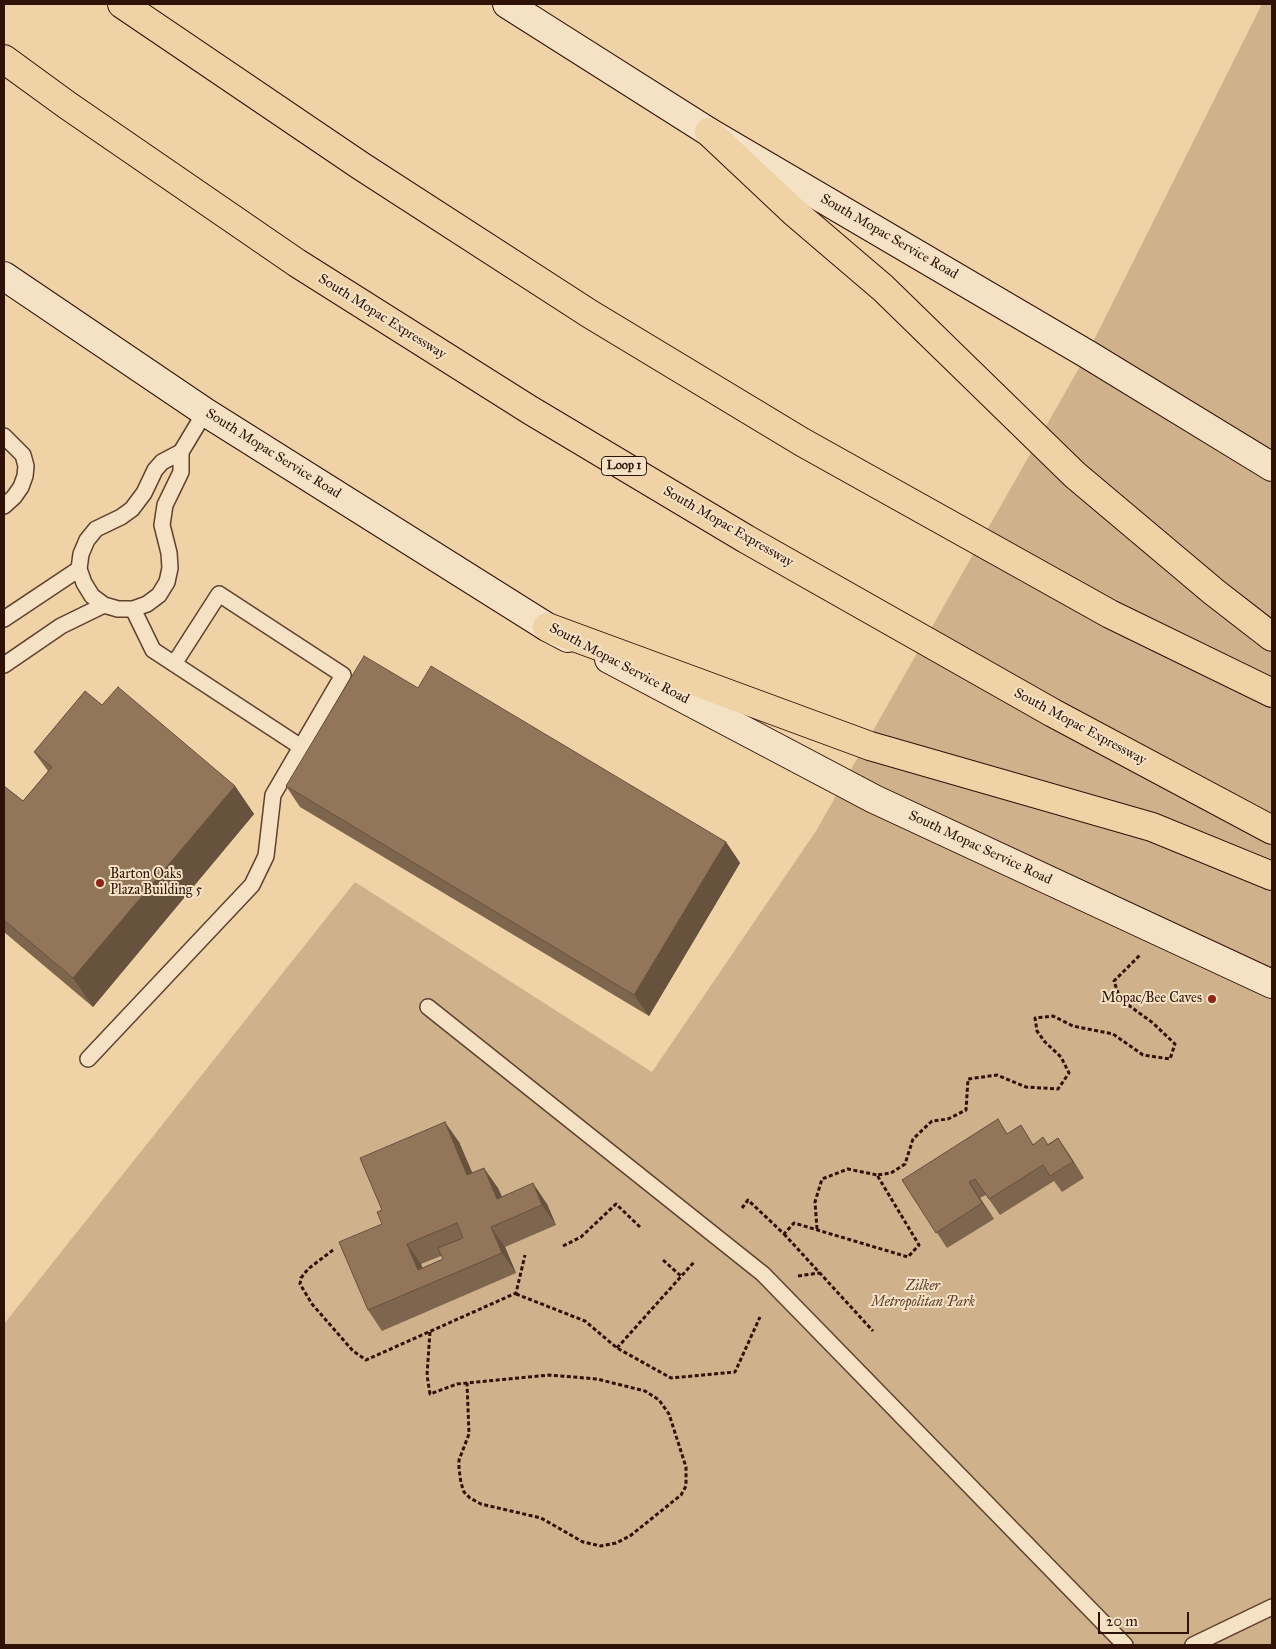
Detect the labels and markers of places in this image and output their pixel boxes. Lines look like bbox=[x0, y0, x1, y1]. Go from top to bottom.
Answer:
place label: Barton Oaks Plaza Building 5 bbox=[110, 867, 202, 900]
marker: Barton Oaks Plaza Building 5 bbox=[94, 877, 106, 889]
place label: Mopac/Bee Caves bbox=[1101, 991, 1202, 1007]
marker: Mopac/Bee Caves bbox=[1206, 993, 1218, 1005]

